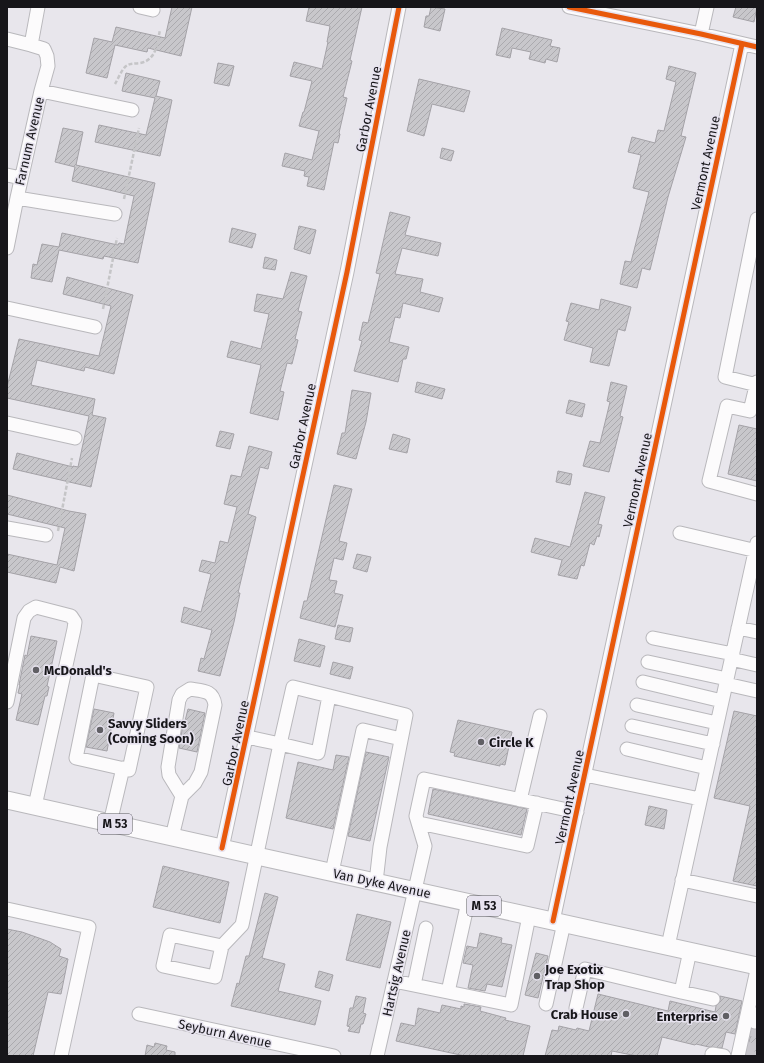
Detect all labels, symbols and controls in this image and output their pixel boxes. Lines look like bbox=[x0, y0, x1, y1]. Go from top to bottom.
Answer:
street label: Garbor Avenue bbox=[353, 65, 384, 153]
street label: Farnum Avenue bbox=[12, 95, 47, 187]
street label: Vermont Avenue bbox=[688, 114, 723, 212]
street label: Garbor Avenue bbox=[286, 382, 319, 470]
street label: Vermont Avenue bbox=[620, 431, 655, 529]
place label: McDonald's bbox=[44, 663, 113, 678]
marker: McDonald's bbox=[31, 665, 41, 675]
street label: Garbor Avenue bbox=[219, 699, 252, 787]
place label: Savvy Sliders (Coming Soon) bbox=[108, 716, 194, 746]
marker: Savvy Sliders (Coming Soon) bbox=[95, 725, 105, 735]
place label: Circle K bbox=[489, 735, 534, 750]
marker: Circle K bbox=[476, 737, 486, 747]
street label: Vermont Avenue bbox=[552, 748, 587, 846]
road number: M 53 bbox=[98, 814, 132, 834]
street label: Van Dyke Avenue bbox=[332, 866, 432, 901]
road number: M 53 bbox=[467, 896, 501, 916]
street label: Hartsig Avenue bbox=[379, 928, 414, 1018]
place label: Joe Exotix Trap Shop bbox=[544, 962, 605, 992]
marker: Joe Exotix Trap Shop bbox=[532, 971, 542, 981]
place label: Crab House bbox=[551, 1007, 618, 1022]
marker: Crab House bbox=[621, 1009, 631, 1019]
place label: Enterprise bbox=[657, 1009, 718, 1024]
marker: Enterprise bbox=[721, 1011, 731, 1021]
street label: Seyburn Avenue bbox=[177, 1016, 273, 1051]

